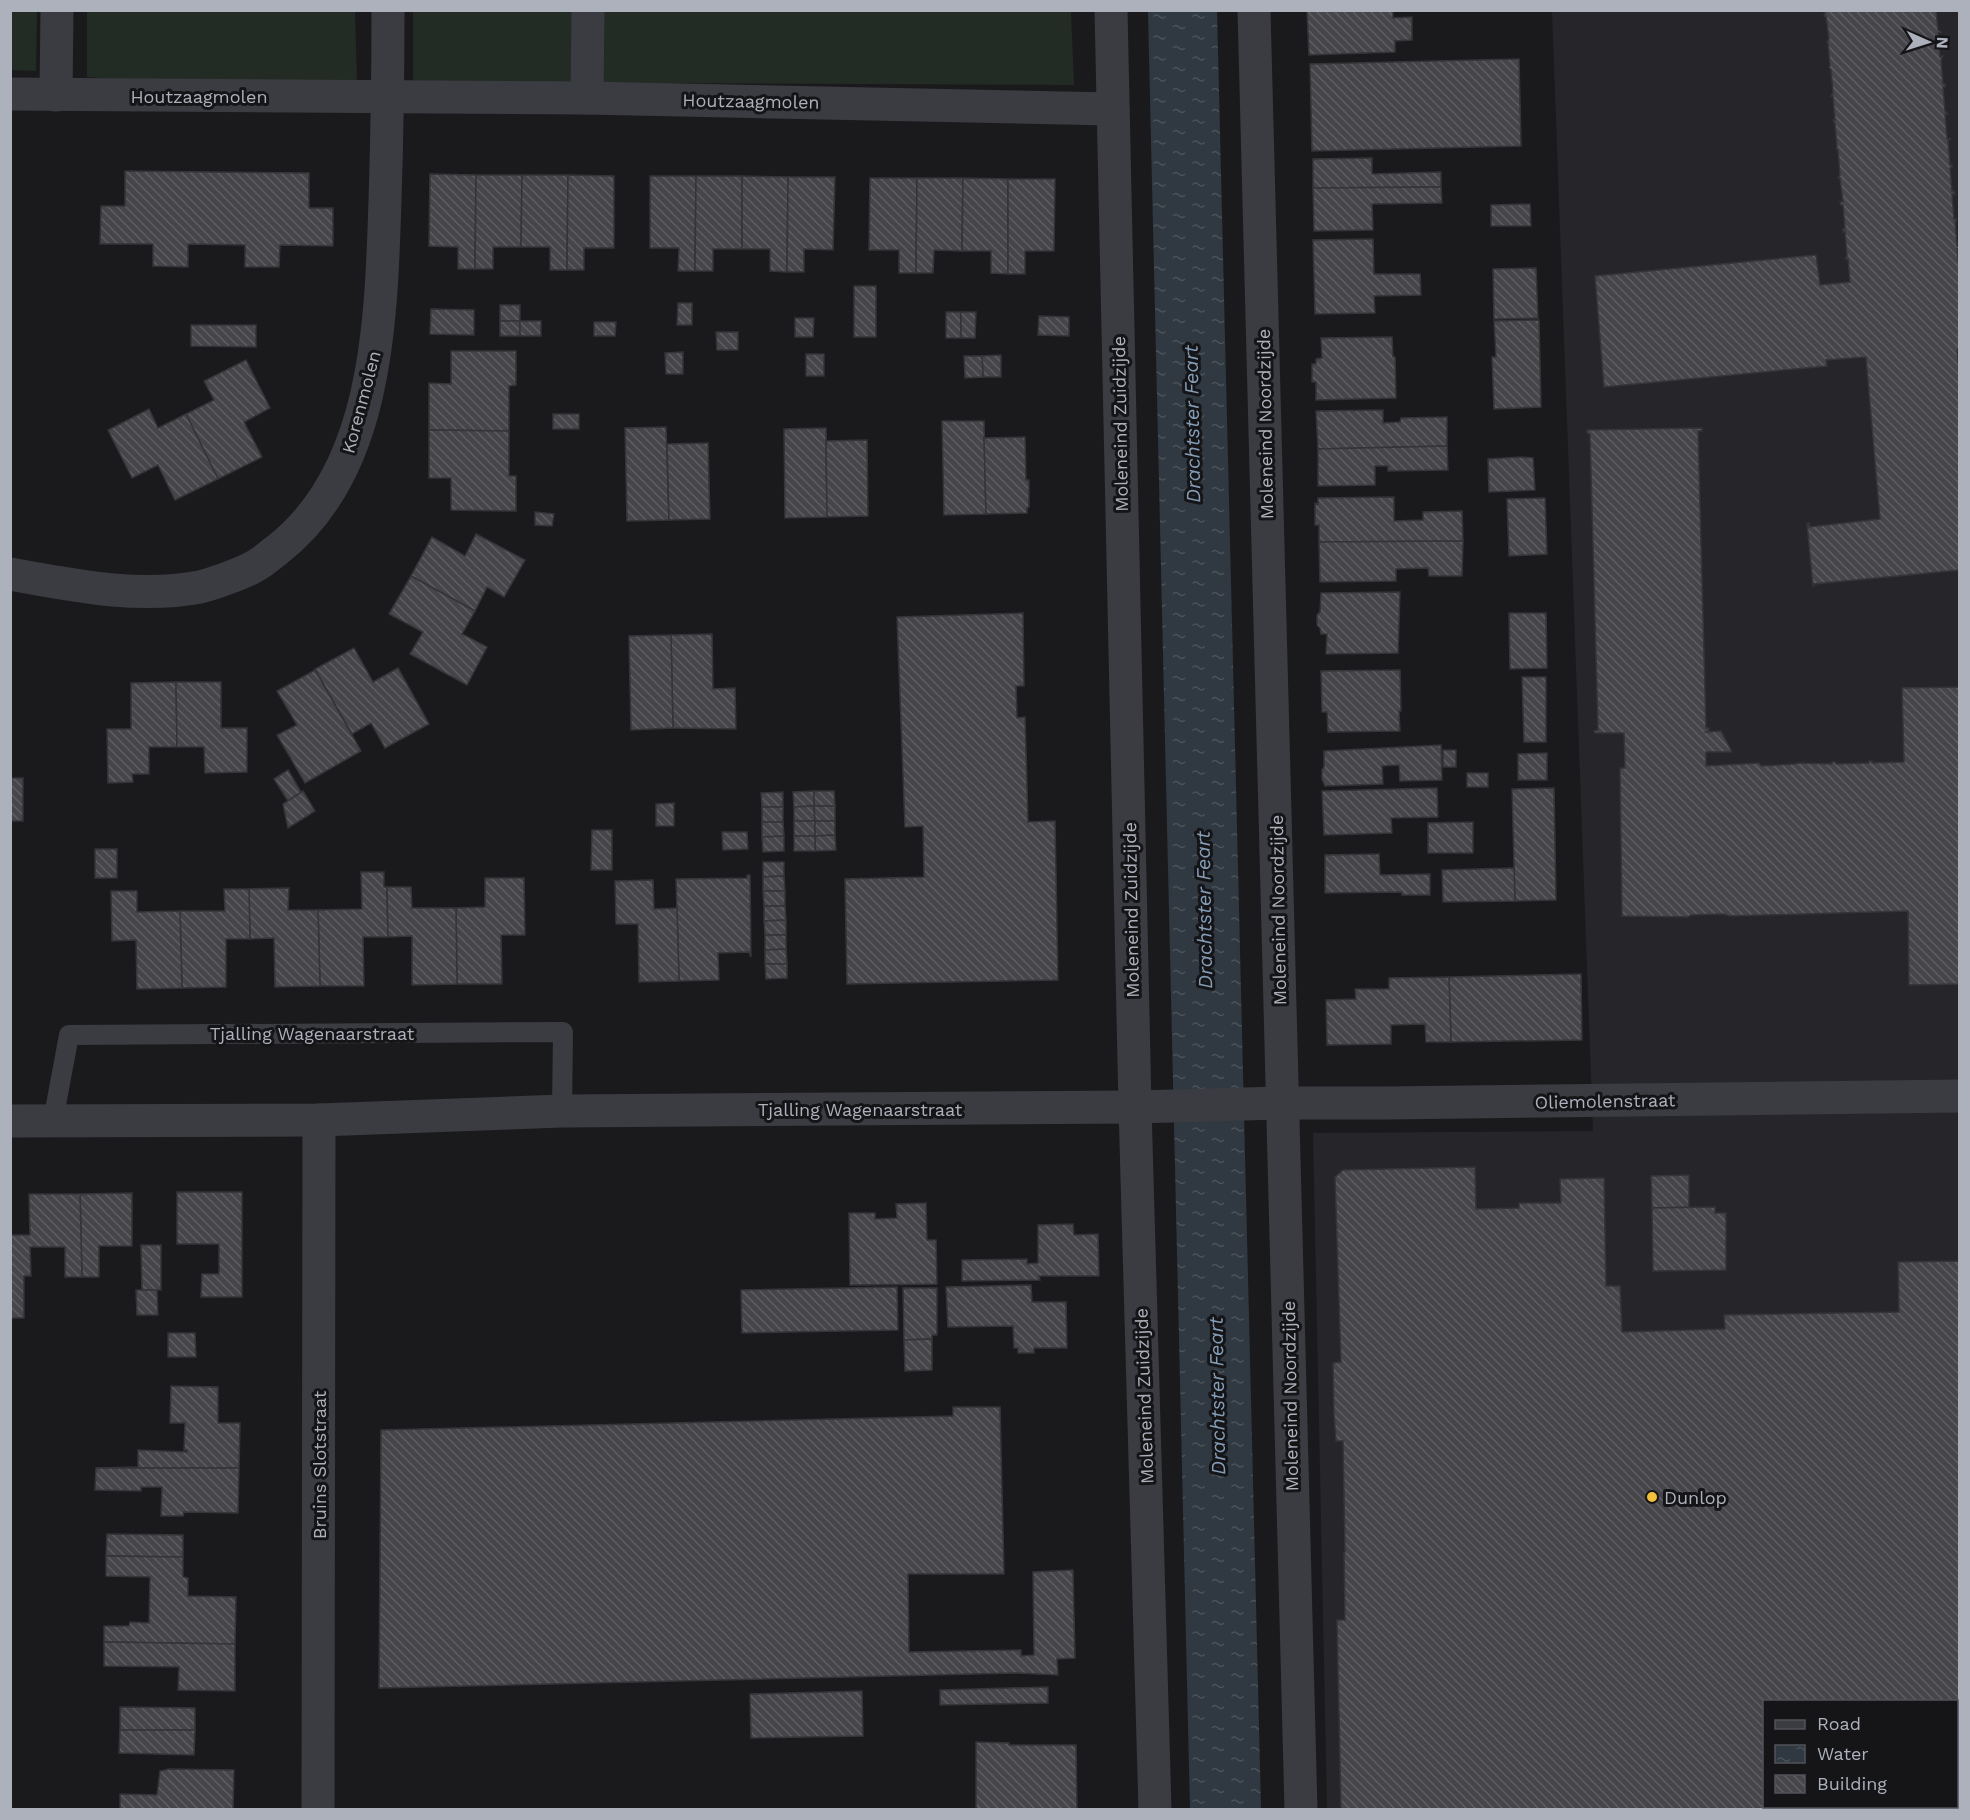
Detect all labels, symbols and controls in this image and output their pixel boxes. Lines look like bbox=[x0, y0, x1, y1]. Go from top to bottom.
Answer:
north arrow bbox=[1898, 12, 1958, 72]
text: N bbox=[1933, 36, 1952, 49]
street label: Houtzaagmolen bbox=[130, 86, 268, 107]
street label: Houtzaagmolen bbox=[682, 89, 820, 113]
street label: Moleneind Noordzijde bbox=[1253, 328, 1277, 520]
street label: Moleneind Zuidzijde bbox=[1108, 336, 1132, 512]
water label: Drachtster Feart bbox=[1179, 344, 1205, 503]
street label: Korenmolen bbox=[337, 348, 385, 456]
street label: Moleneind Noordzijde bbox=[1266, 814, 1290, 1006]
street label: Moleneind Zuidzijde bbox=[1119, 822, 1143, 998]
water label: Drachtster Feart bbox=[1191, 830, 1217, 989]
street label: Tjalling Wagenaarstraat bbox=[210, 1023, 415, 1044]
street label: Oliemolenstraat bbox=[1534, 1089, 1676, 1113]
street label: Tjalling Wagenaarstraat bbox=[758, 1099, 963, 1120]
street label: Moleneind Noordzijde bbox=[1278, 1300, 1302, 1492]
street label: Moleneind Zuidzijde bbox=[1130, 1308, 1158, 1484]
water label: Drachtster Feart bbox=[1204, 1316, 1230, 1475]
street label: Bruins Slotstraat bbox=[309, 1390, 330, 1539]
place label: Dunlop bbox=[1664, 1487, 1727, 1508]
marker: Dunlop bbox=[1645, 1490, 1659, 1504]
legend bbox=[1763, 1700, 1958, 1808]
text: Road bbox=[1817, 1713, 1861, 1734]
text: Water bbox=[1817, 1743, 1869, 1764]
text: Building bbox=[1817, 1773, 1887, 1794]

